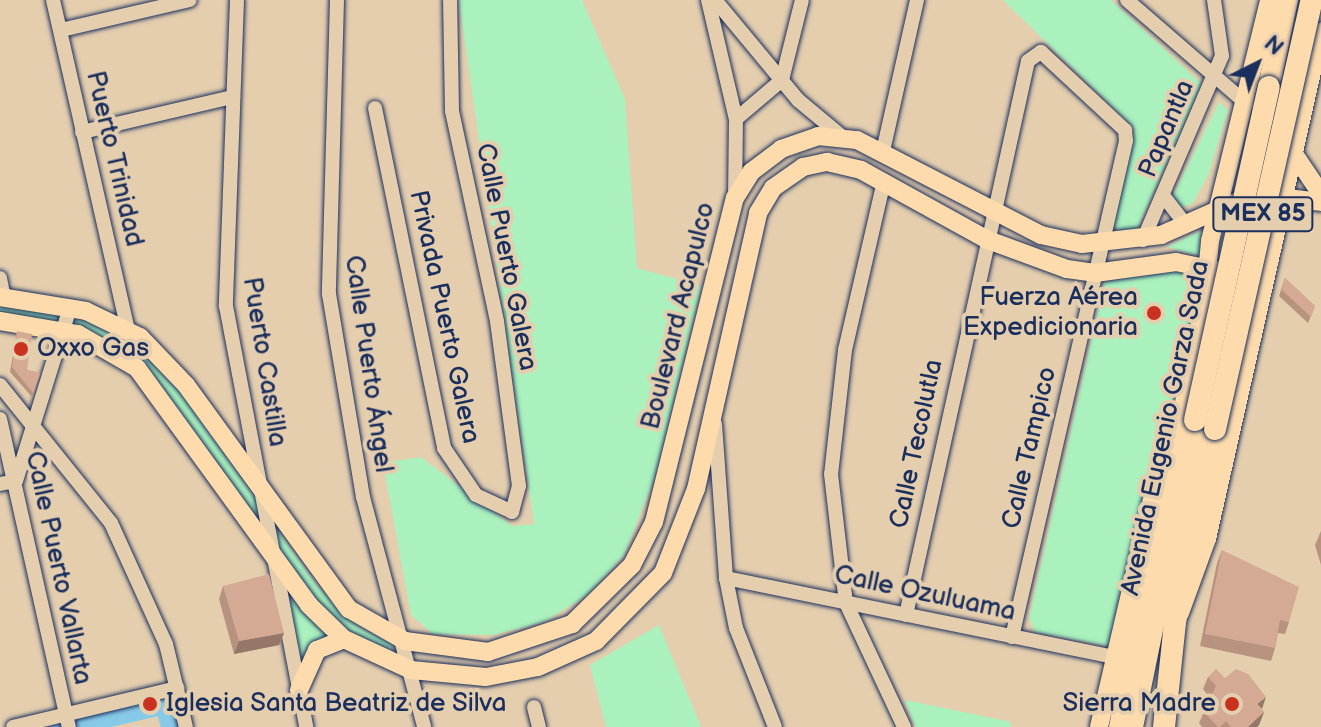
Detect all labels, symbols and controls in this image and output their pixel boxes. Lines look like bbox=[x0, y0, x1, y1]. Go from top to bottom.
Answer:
north arrow bbox=[1217, 24, 1297, 104]
text: N bbox=[1258, 30, 1289, 61]
street label: Puerto Trinidad bbox=[79, 68, 149, 250]
street label: Papantla bbox=[1133, 76, 1201, 182]
street label: Calle Puerto Galera bbox=[469, 141, 543, 373]
street label: Privada Puerto Galera bbox=[402, 187, 486, 447]
road number: MEX 85 bbox=[1211, 194, 1315, 234]
street label: Boulevard Acapulco bbox=[636, 199, 722, 433]
street label: Calle Puerto Ángel bbox=[337, 253, 399, 475]
street label: Avenida Eugenio Garza Sada bbox=[1115, 257, 1217, 599]
street label: Puerto Castilla bbox=[235, 275, 293, 449]
place label: Fuerza Aérea Expedicionaria bbox=[963, 282, 1138, 344]
marker: Fuerza Aérea Expedicionaria bbox=[1145, 304, 1163, 322]
place label: Oxxo Gas bbox=[37, 333, 149, 365]
marker: Oxxo Gas bbox=[12, 340, 30, 358]
street label: Calle Tecolutla bbox=[884, 356, 950, 532]
street label: Calle Tampico bbox=[996, 364, 1064, 532]
street label: Calle Puerto Vallarta bbox=[18, 448, 98, 688]
street label: Calle Ozuluama bbox=[831, 560, 1019, 628]
place label: Iglesia Santa Beatriz de Silva bbox=[166, 688, 508, 720]
place label: Sierra Madre bbox=[1062, 688, 1216, 720]
marker: Iglesia Santa Beatriz de Silva bbox=[141, 695, 159, 713]
marker: Sierra Madre bbox=[1223, 695, 1241, 713]

